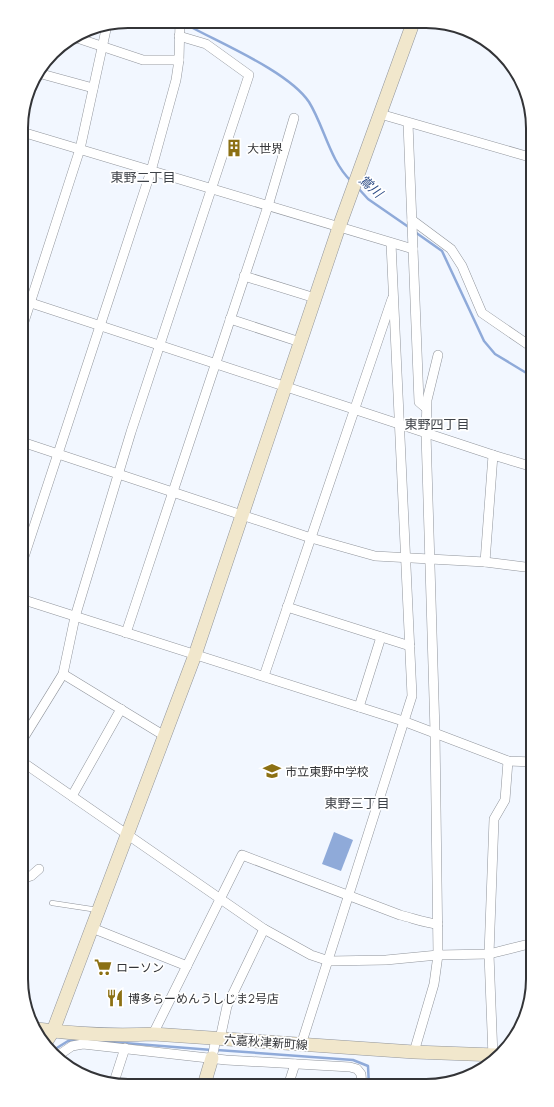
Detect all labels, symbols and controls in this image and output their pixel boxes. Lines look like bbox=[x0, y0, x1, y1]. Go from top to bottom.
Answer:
building icon: 大世界 bbox=[224, 138, 244, 158]
place label: 大世界 bbox=[247, 140, 283, 157]
district label: 東野二丁目 bbox=[110, 168, 176, 186]
water label: 鴬川 bbox=[355, 171, 388, 203]
district label: 東野四丁目 bbox=[404, 415, 470, 433]
school or university icon: 市立東野中学校 bbox=[262, 761, 282, 781]
place label: 市立東野中学校 bbox=[285, 763, 369, 780]
district label: 東野三丁目 bbox=[324, 794, 390, 812]
supermarket icon: ローソン bbox=[93, 957, 113, 977]
place label: ローソン bbox=[116, 959, 164, 976]
restaurant icon: 博多らーめんうしじま2号店 bbox=[105, 988, 125, 1008]
place label: 博多らーめんうしじま2号店 bbox=[128, 990, 279, 1007]
street label: 六嘉秋津新町線 bbox=[224, 1031, 308, 1053]

